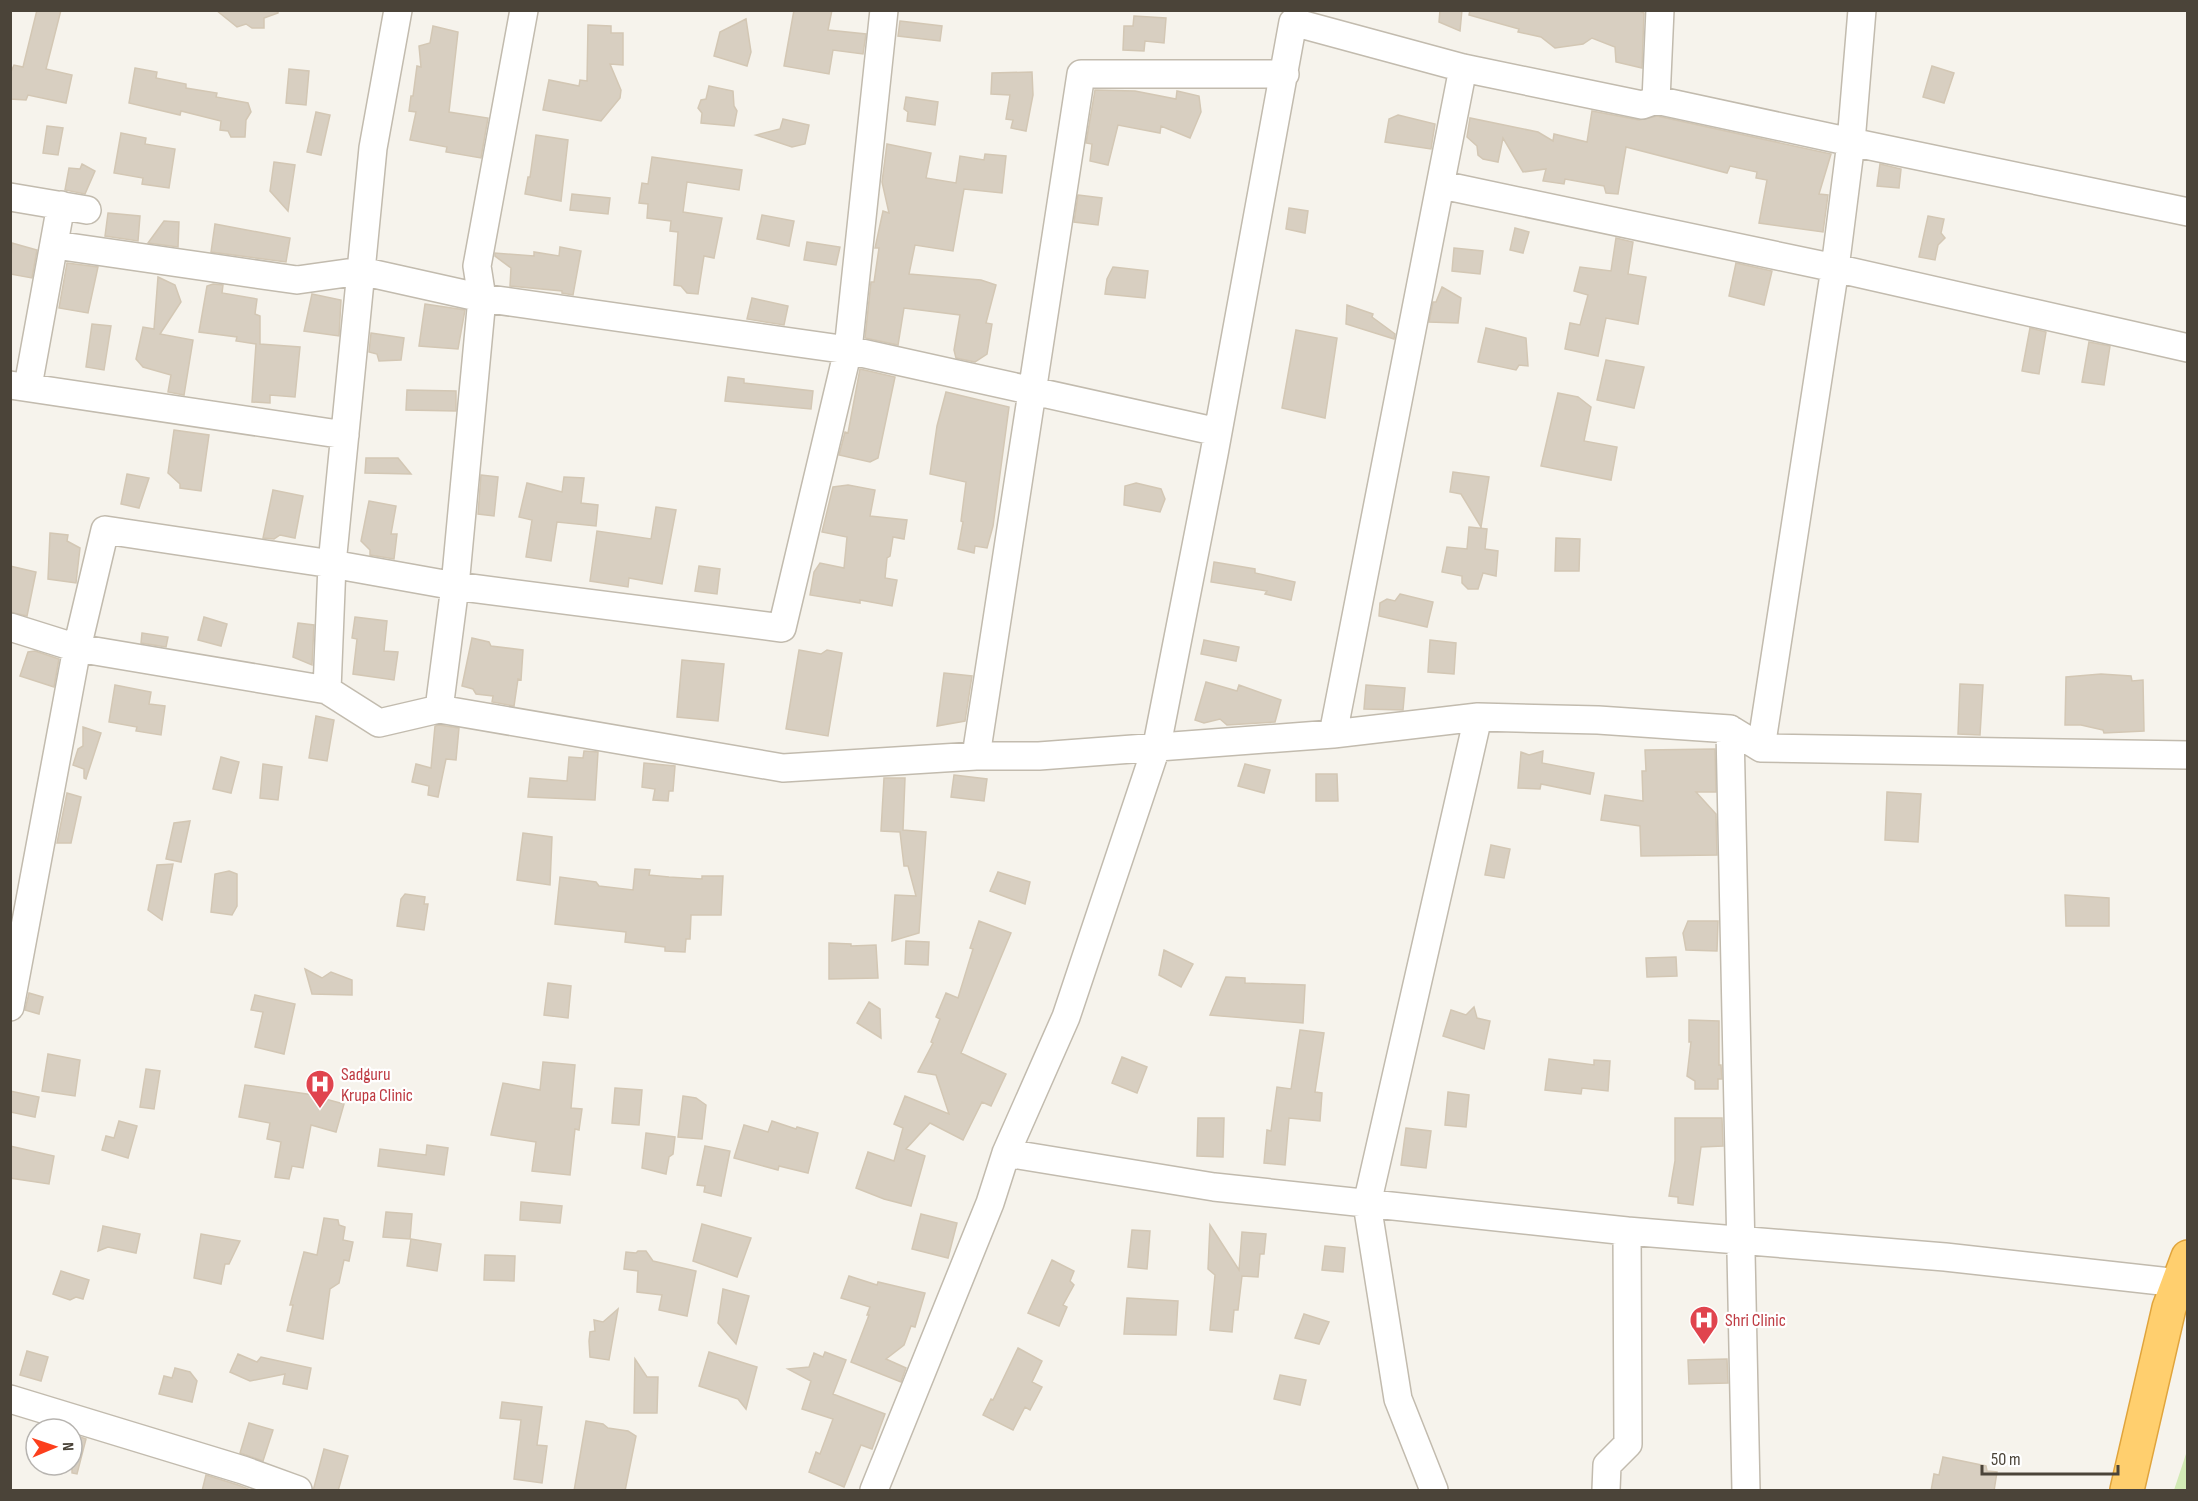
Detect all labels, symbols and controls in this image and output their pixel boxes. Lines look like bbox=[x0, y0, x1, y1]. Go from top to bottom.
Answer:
place label: Sadguru Krupa Clinic bbox=[341, 1064, 413, 1106]
hospital icon: Sadguru Krupa Clinic bbox=[304, 1068, 336, 1110]
hospital icon: Shri Clinic bbox=[1688, 1304, 1720, 1346]
place label: Shri Clinic bbox=[1725, 1310, 1786, 1331]
north arrow bbox=[24, 1417, 84, 1477]
scale bar bbox=[1982, 1438, 2118, 1476]
text: N bbox=[58, 1442, 77, 1451]
text: 50 m bbox=[1991, 1449, 2021, 1470]

